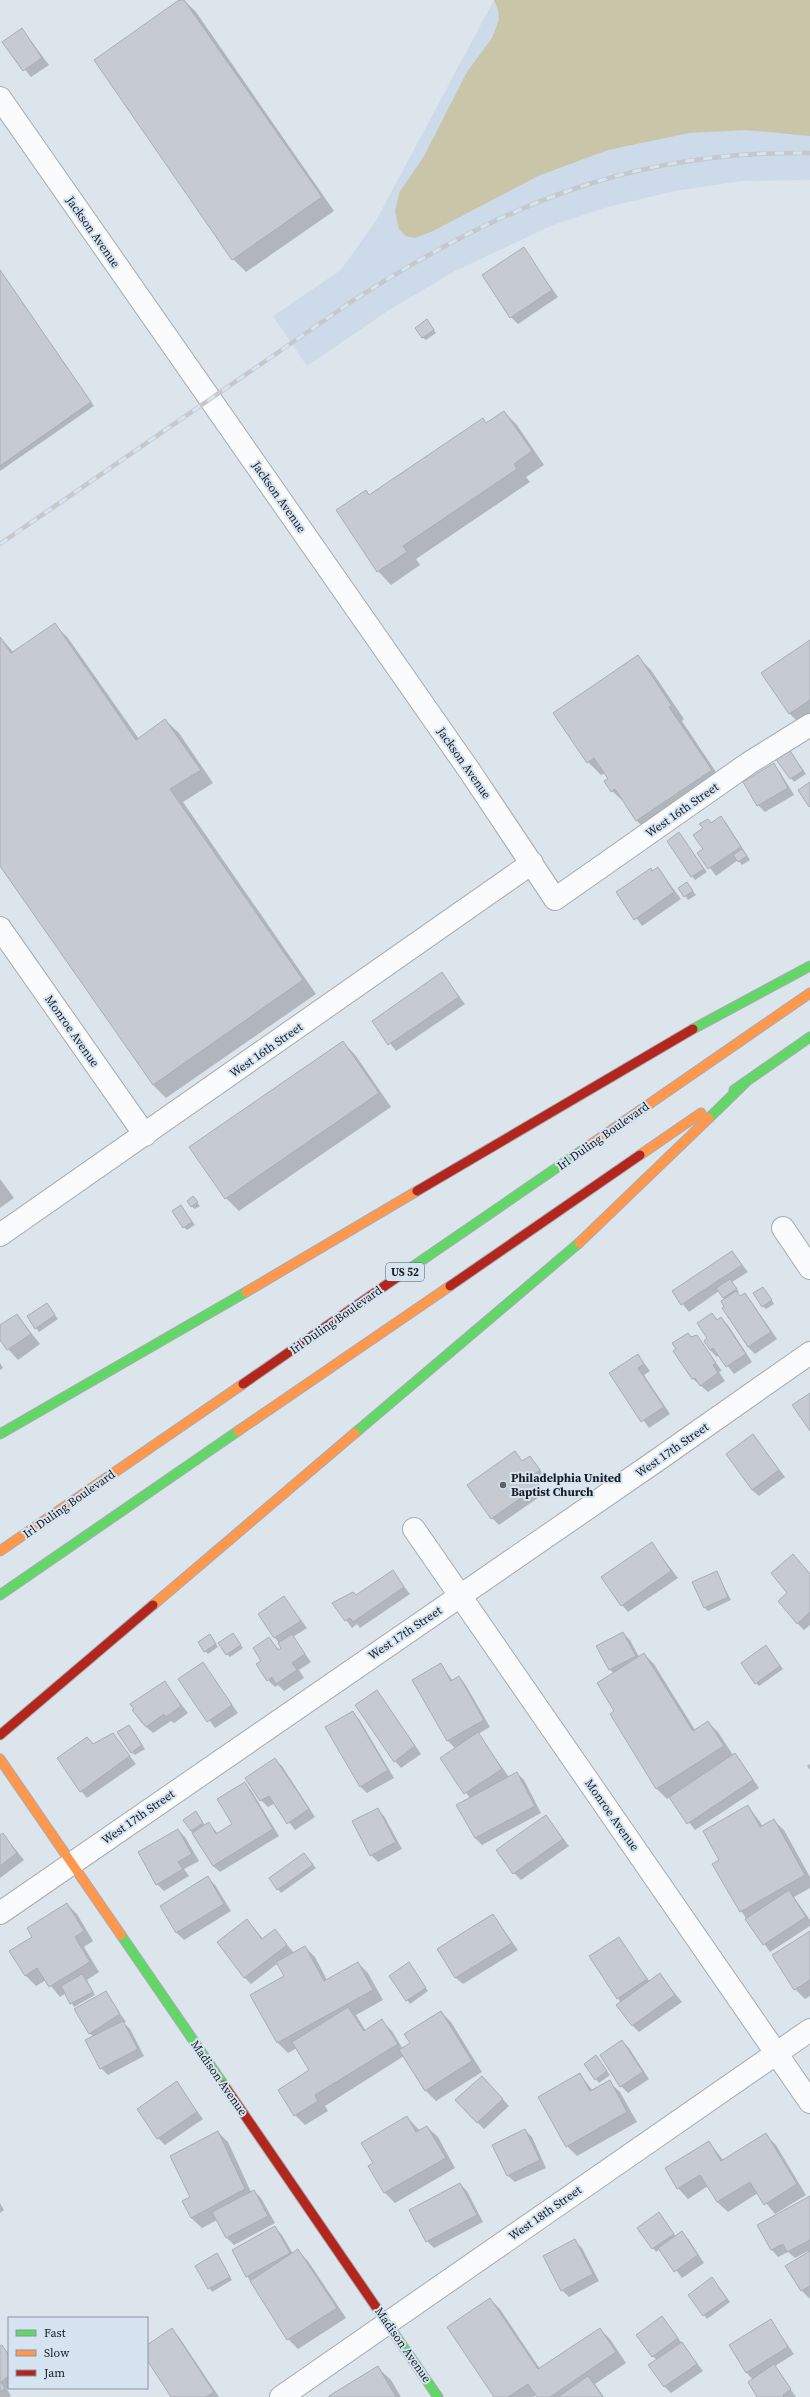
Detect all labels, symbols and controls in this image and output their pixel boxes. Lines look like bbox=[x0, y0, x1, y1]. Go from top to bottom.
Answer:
street label: Jackson Avenue bbox=[62, 192, 124, 271]
street label: Jackson Avenue bbox=[248, 457, 310, 536]
street label: Jackson Avenue bbox=[433, 723, 495, 802]
street label: West 16th Street bbox=[642, 779, 722, 841]
street label: Monroe Avenue bbox=[41, 992, 103, 1070]
street label: West 16th Street bbox=[226, 1019, 306, 1081]
street label: Irl Duling Boulevard bbox=[554, 1098, 652, 1174]
road number: US 52 bbox=[386, 1263, 424, 1281]
street label: Irl Duling Boulevard bbox=[287, 1282, 385, 1358]
street label: West 17th Street bbox=[632, 1419, 712, 1481]
street label: Irl Duling Boulevard bbox=[20, 1466, 118, 1542]
place label: Philadelphia United Baptist Church bbox=[511, 1470, 621, 1500]
marker: Philadelphia United Baptist Church bbox=[498, 1480, 508, 1490]
street label: West 17th Street bbox=[365, 1602, 445, 1664]
street label: Monroe Avenue bbox=[581, 1776, 643, 1854]
street label: West 17th Street bbox=[98, 1786, 178, 1848]
street label: Madison Avenue bbox=[187, 2037, 251, 2119]
street label: West 18th Street bbox=[505, 2182, 585, 2244]
street label: Madison Avenue bbox=[371, 2304, 435, 2386]
legend bbox=[8, 2317, 148, 2389]
text: Fast bbox=[44, 2325, 66, 2341]
text: Slow bbox=[44, 2345, 70, 2361]
text: Jam bbox=[43, 2365, 65, 2381]

